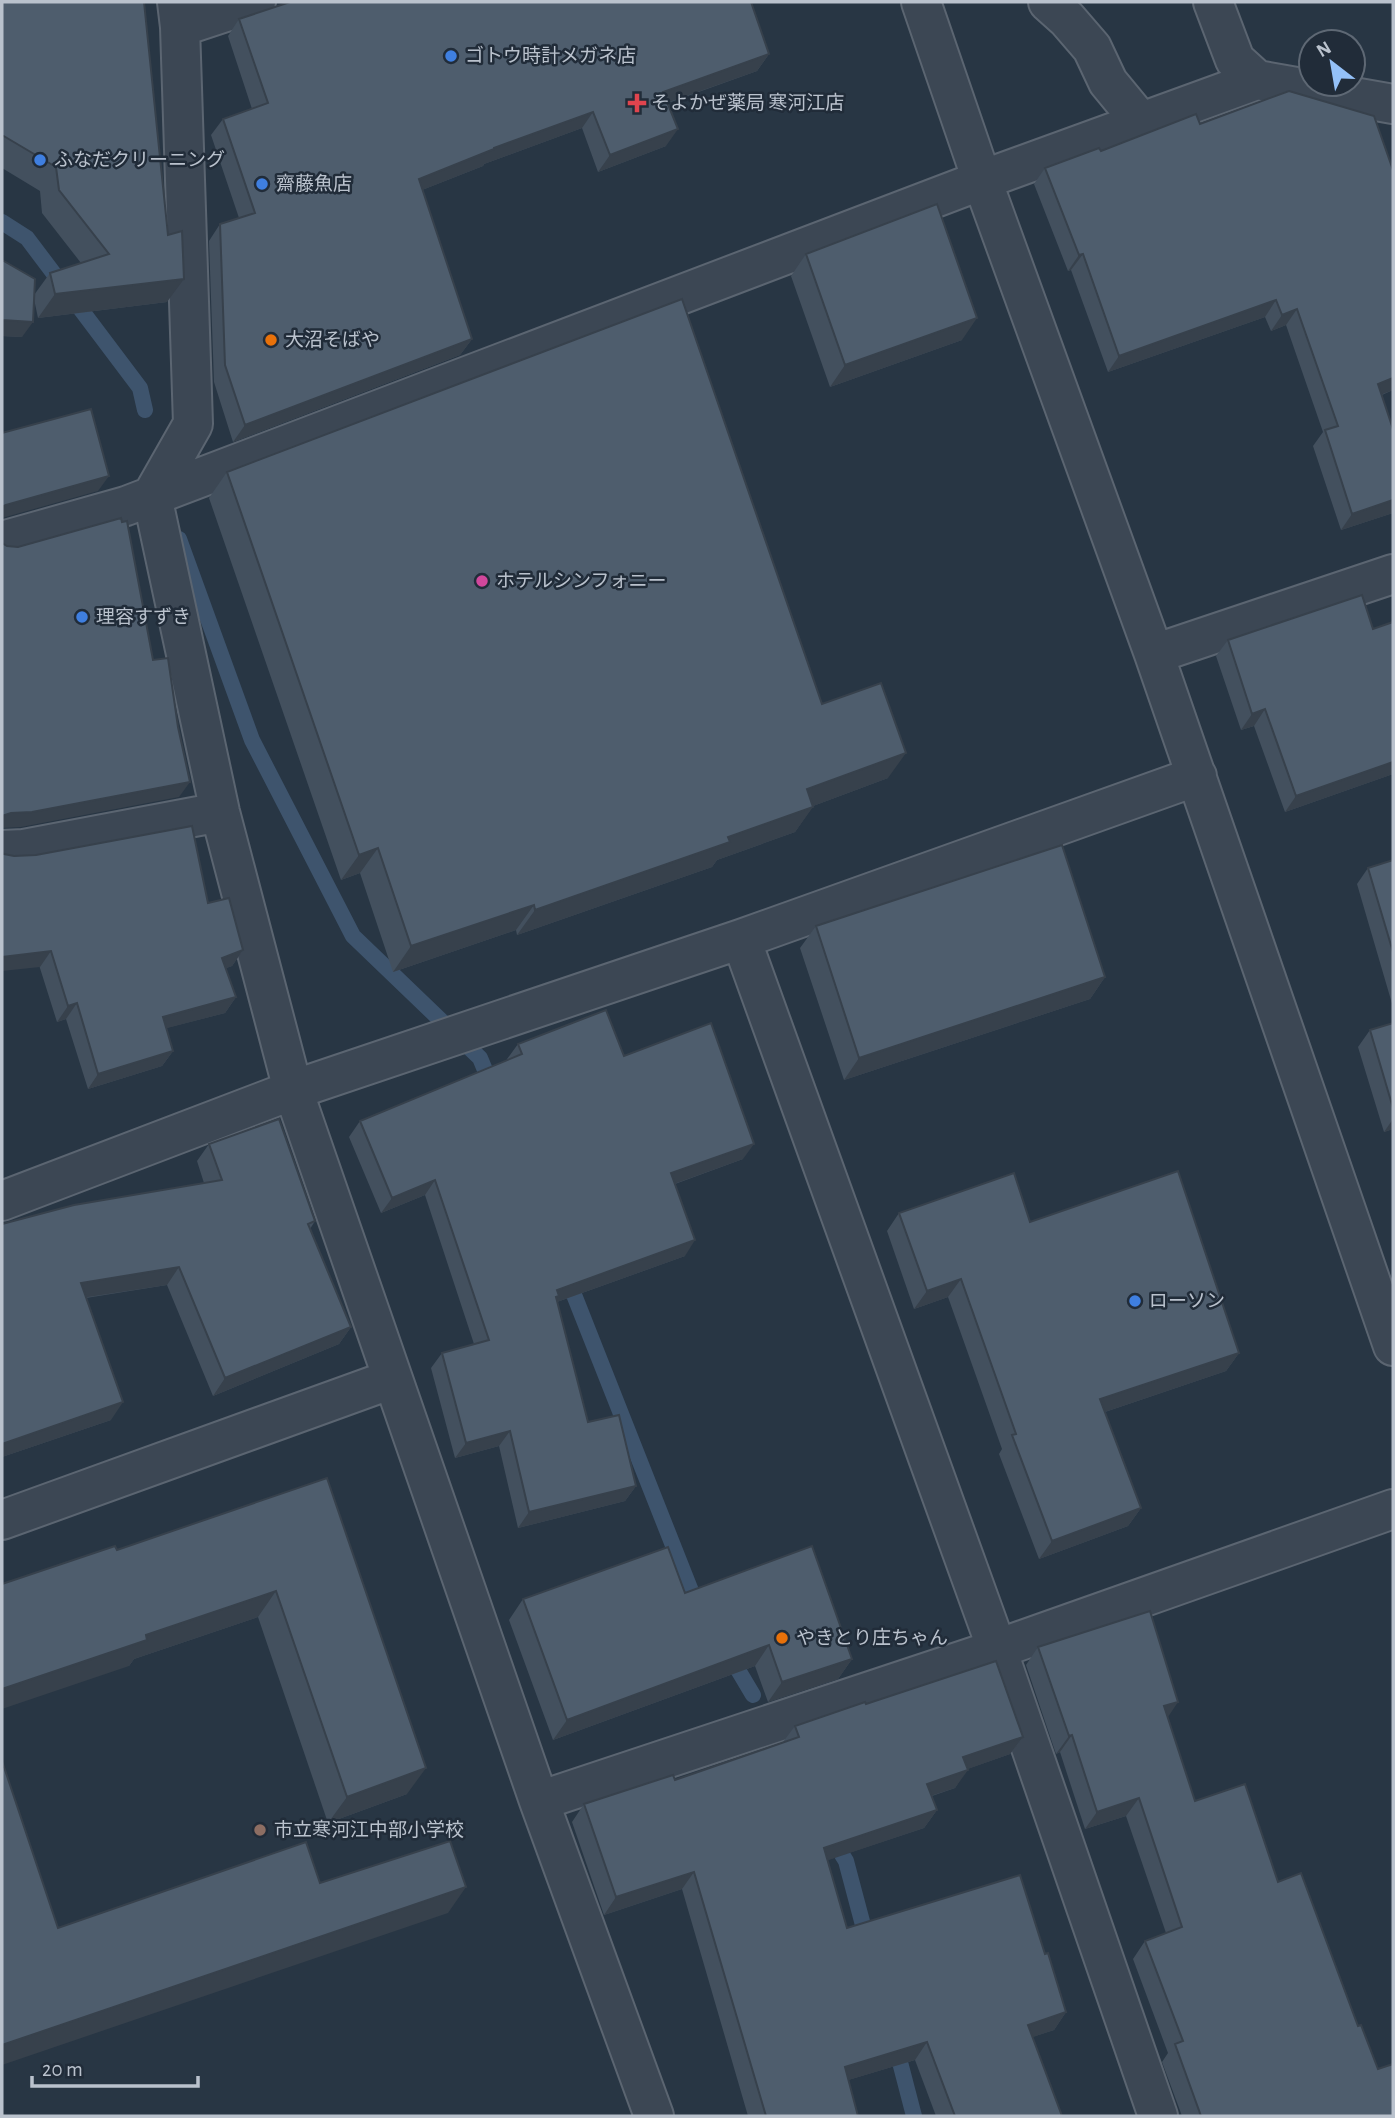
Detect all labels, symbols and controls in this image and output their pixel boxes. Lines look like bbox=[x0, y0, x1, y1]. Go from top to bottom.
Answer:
north arrow bbox=[1297, 28, 1367, 98]
text: N bbox=[1313, 38, 1335, 61]
place label: ゴトウ時計メガネ店 bbox=[465, 45, 636, 66]
marker: ゴトウ時計メガネ店 bbox=[443, 48, 459, 64]
place label: そよかぜ薬局 寒河江店 bbox=[651, 92, 844, 113]
marker: そよかぜ薬局 寒河江店 bbox=[629, 95, 645, 111]
place label: ふなだクリーニング bbox=[54, 150, 225, 170]
marker: ふなだクリーニング bbox=[32, 152, 48, 168]
place label: 齋藤魚店 bbox=[276, 173, 352, 194]
marker: 齋藤魚店 bbox=[254, 176, 270, 192]
place label: 大沼そばや bbox=[285, 330, 380, 350]
marker: 大沼そばや bbox=[263, 332, 279, 348]
place label: ホテルシンフォニー bbox=[496, 572, 666, 591]
marker: ホテルシンフォニー bbox=[474, 573, 490, 589]
place label: 理容すずき bbox=[96, 607, 191, 627]
marker: 理容すずき bbox=[74, 609, 90, 625]
place label: ローソン bbox=[1149, 1292, 1225, 1311]
marker: ローソン bbox=[1127, 1293, 1143, 1309]
place label: やきとり庄ちゃん bbox=[796, 1627, 948, 1648]
marker: やきとり庄ちゃん bbox=[774, 1630, 790, 1646]
place label: 市立寒河江中部小学校 bbox=[274, 1819, 464, 1840]
marker: 市立寒河江中部小学校 bbox=[252, 1822, 268, 1838]
scale bar bbox=[32, 2044, 198, 2088]
text: 20 m bbox=[42, 2059, 83, 2080]

